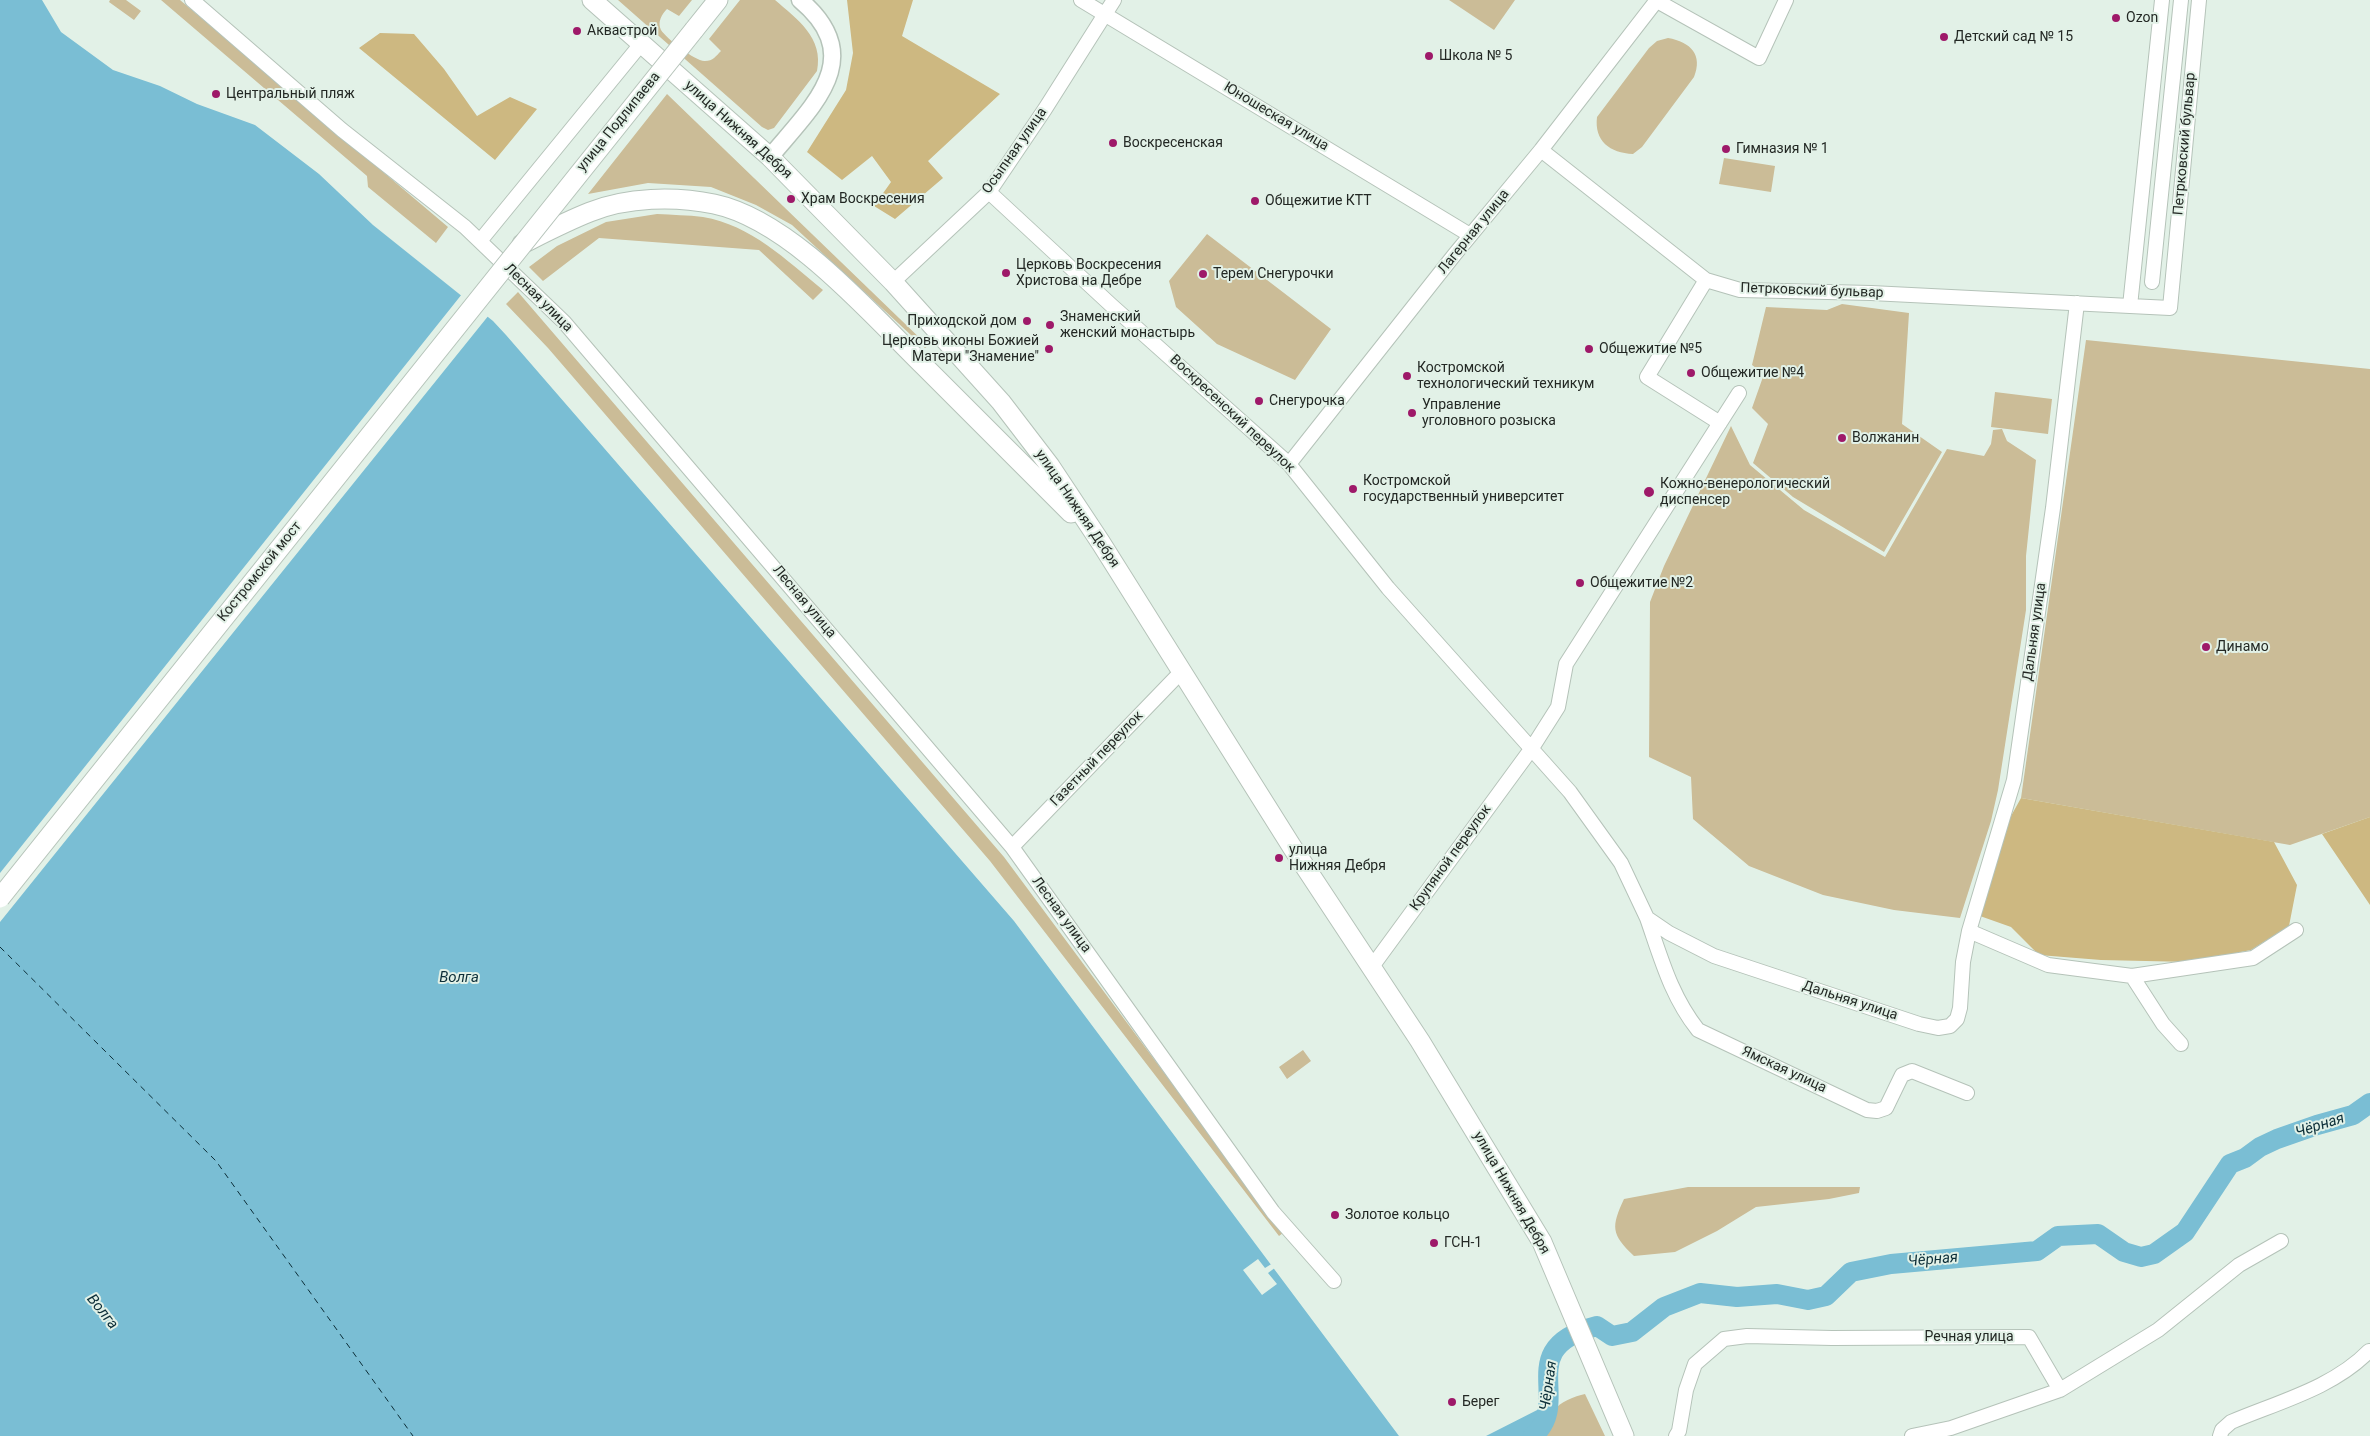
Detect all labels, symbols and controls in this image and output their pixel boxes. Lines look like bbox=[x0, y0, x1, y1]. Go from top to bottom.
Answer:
place label: Ozon bbox=[2126, 10, 2158, 26]
marker: Ozon bbox=[2110, 12, 2122, 24]
place label: Аквастрой bbox=[587, 23, 657, 39]
marker: Аквастрой bbox=[571, 25, 583, 37]
place label: Детский сад № 15 bbox=[1954, 29, 2073, 45]
marker: Детский сад № 15 bbox=[1938, 31, 1950, 43]
place label: Школа № 5 bbox=[1439, 48, 1512, 64]
marker: Школа № 5 bbox=[1423, 50, 1435, 62]
street label: улица Подлипаева bbox=[574, 69, 664, 175]
street label: Петрковский бульвар bbox=[2170, 72, 2200, 216]
street label: улица Нижняя Дебря bbox=[681, 77, 795, 183]
street label: Юношеская улица bbox=[1220, 79, 1332, 155]
place label: Центральный пляж bbox=[226, 86, 355, 102]
marker: Центральный пляж bbox=[210, 88, 222, 100]
street label: Осыпная улица bbox=[979, 105, 1051, 197]
place label: Воскресенская bbox=[1123, 135, 1223, 151]
marker: Воскресенская bbox=[1107, 137, 1119, 149]
place label: Гимназия № 1 bbox=[1736, 141, 1829, 157]
marker: Гимназия № 1 bbox=[1720, 143, 1732, 155]
street label: Лагерная улица bbox=[1435, 186, 1513, 278]
place label: Храм Воскресения bbox=[801, 191, 925, 207]
marker: Храм Воскресения bbox=[785, 193, 797, 205]
place label: Общежитие КТТ bbox=[1265, 193, 1372, 209]
marker: Общежитие КТТ bbox=[1249, 195, 1261, 207]
place label: Церковь Воскресения Христова на Дебре bbox=[1016, 257, 1161, 290]
street label: Лесная улица bbox=[500, 260, 576, 336]
place label: Терем Cнегурочки bbox=[1213, 266, 1333, 282]
marker: Церковь Воскресения Христова на Дебре bbox=[1000, 267, 1012, 279]
marker: Терем Cнегурочки bbox=[1197, 268, 1209, 280]
street label: Петрковский бульвар bbox=[1740, 280, 1884, 302]
place label: Знаменский женский монастырь bbox=[1060, 309, 1195, 342]
place label: Приходской дом bbox=[907, 313, 1017, 329]
marker: Приходской дом bbox=[1021, 315, 1033, 327]
marker: Знаменский женский монастырь bbox=[1044, 319, 1056, 331]
place label: Церковь иконы Божией Матери "Знамение" bbox=[882, 333, 1039, 366]
place label: Общежитие №5 bbox=[1599, 341, 1702, 357]
marker: Церковь иконы Божией Матери "Знамение" bbox=[1043, 343, 1055, 355]
marker: Общежитие №5 bbox=[1583, 343, 1595, 355]
street label: Воскресенский переулок bbox=[1166, 352, 1298, 476]
place label: Костромской технологический техникум bbox=[1417, 360, 1594, 392]
place label: Общежитие №4 bbox=[1701, 365, 1804, 381]
marker: Общежитие №4 bbox=[1685, 367, 1697, 379]
marker: Костромской технологический техникум bbox=[1401, 370, 1413, 382]
place label: Снегурочка bbox=[1269, 393, 1345, 409]
marker: Снегурочка bbox=[1253, 395, 1265, 407]
place label: Управление уголовного розыска bbox=[1422, 397, 1556, 430]
marker: Управление уголовного розыска bbox=[1406, 407, 1418, 419]
place label: Волжанин bbox=[1852, 430, 1919, 446]
marker: Волжанин bbox=[1836, 432, 1848, 444]
street label: улица Нижняя Дебря bbox=[1031, 447, 1123, 571]
place label: Костромской государственный университет bbox=[1363, 473, 1564, 506]
place label: Кожно-венерологический диспенсер bbox=[1660, 476, 1830, 508]
marker: Костромской государственный университет bbox=[1347, 483, 1359, 495]
marker: Кожно-венерологический диспенсер bbox=[1642, 485, 1656, 499]
street label: Костромской мост bbox=[215, 519, 305, 625]
street label: Лесная улица bbox=[769, 562, 839, 642]
place label: Общежитие №2 bbox=[1590, 575, 1693, 591]
marker: Общежитие №2 bbox=[1574, 577, 1586, 589]
street label: Дальняя улица bbox=[2020, 582, 2050, 682]
place label: Динамо bbox=[2216, 639, 2269, 655]
marker: Динамо bbox=[2200, 641, 2212, 653]
street label: Газетный переулок bbox=[1047, 708, 1147, 810]
street label: Крупяной переулок bbox=[1407, 802, 1495, 914]
place label: улица Нижняя Дебря bbox=[1289, 842, 1386, 874]
marker: улица Нижняя Дебря bbox=[1273, 852, 1285, 864]
street label: Лесная улица bbox=[1028, 874, 1094, 956]
water label: Волга bbox=[439, 969, 479, 987]
street label: Дальняя улица bbox=[1800, 978, 1900, 1024]
street label: Ямская улица bbox=[1739, 1043, 1829, 1097]
water label: Чёрная bbox=[2293, 1110, 2347, 1142]
street label: улица Нижняя Дебря bbox=[1469, 1129, 1553, 1257]
place label: Золотое кольцо bbox=[1345, 1207, 1450, 1223]
marker: Золотое кольцо bbox=[1329, 1209, 1341, 1221]
place label: ГСН-1 bbox=[1444, 1235, 1482, 1251]
marker: ГСН-1 bbox=[1428, 1237, 1440, 1249]
water label: Чёрная bbox=[1907, 1249, 1959, 1271]
water label: Волга bbox=[83, 1291, 121, 1333]
street label: Речная улица bbox=[1924, 1329, 2014, 1345]
water label: Чёрная bbox=[1537, 1360, 1561, 1412]
place label: Берег bbox=[1462, 1394, 1499, 1410]
marker: Берег bbox=[1446, 1396, 1458, 1408]

